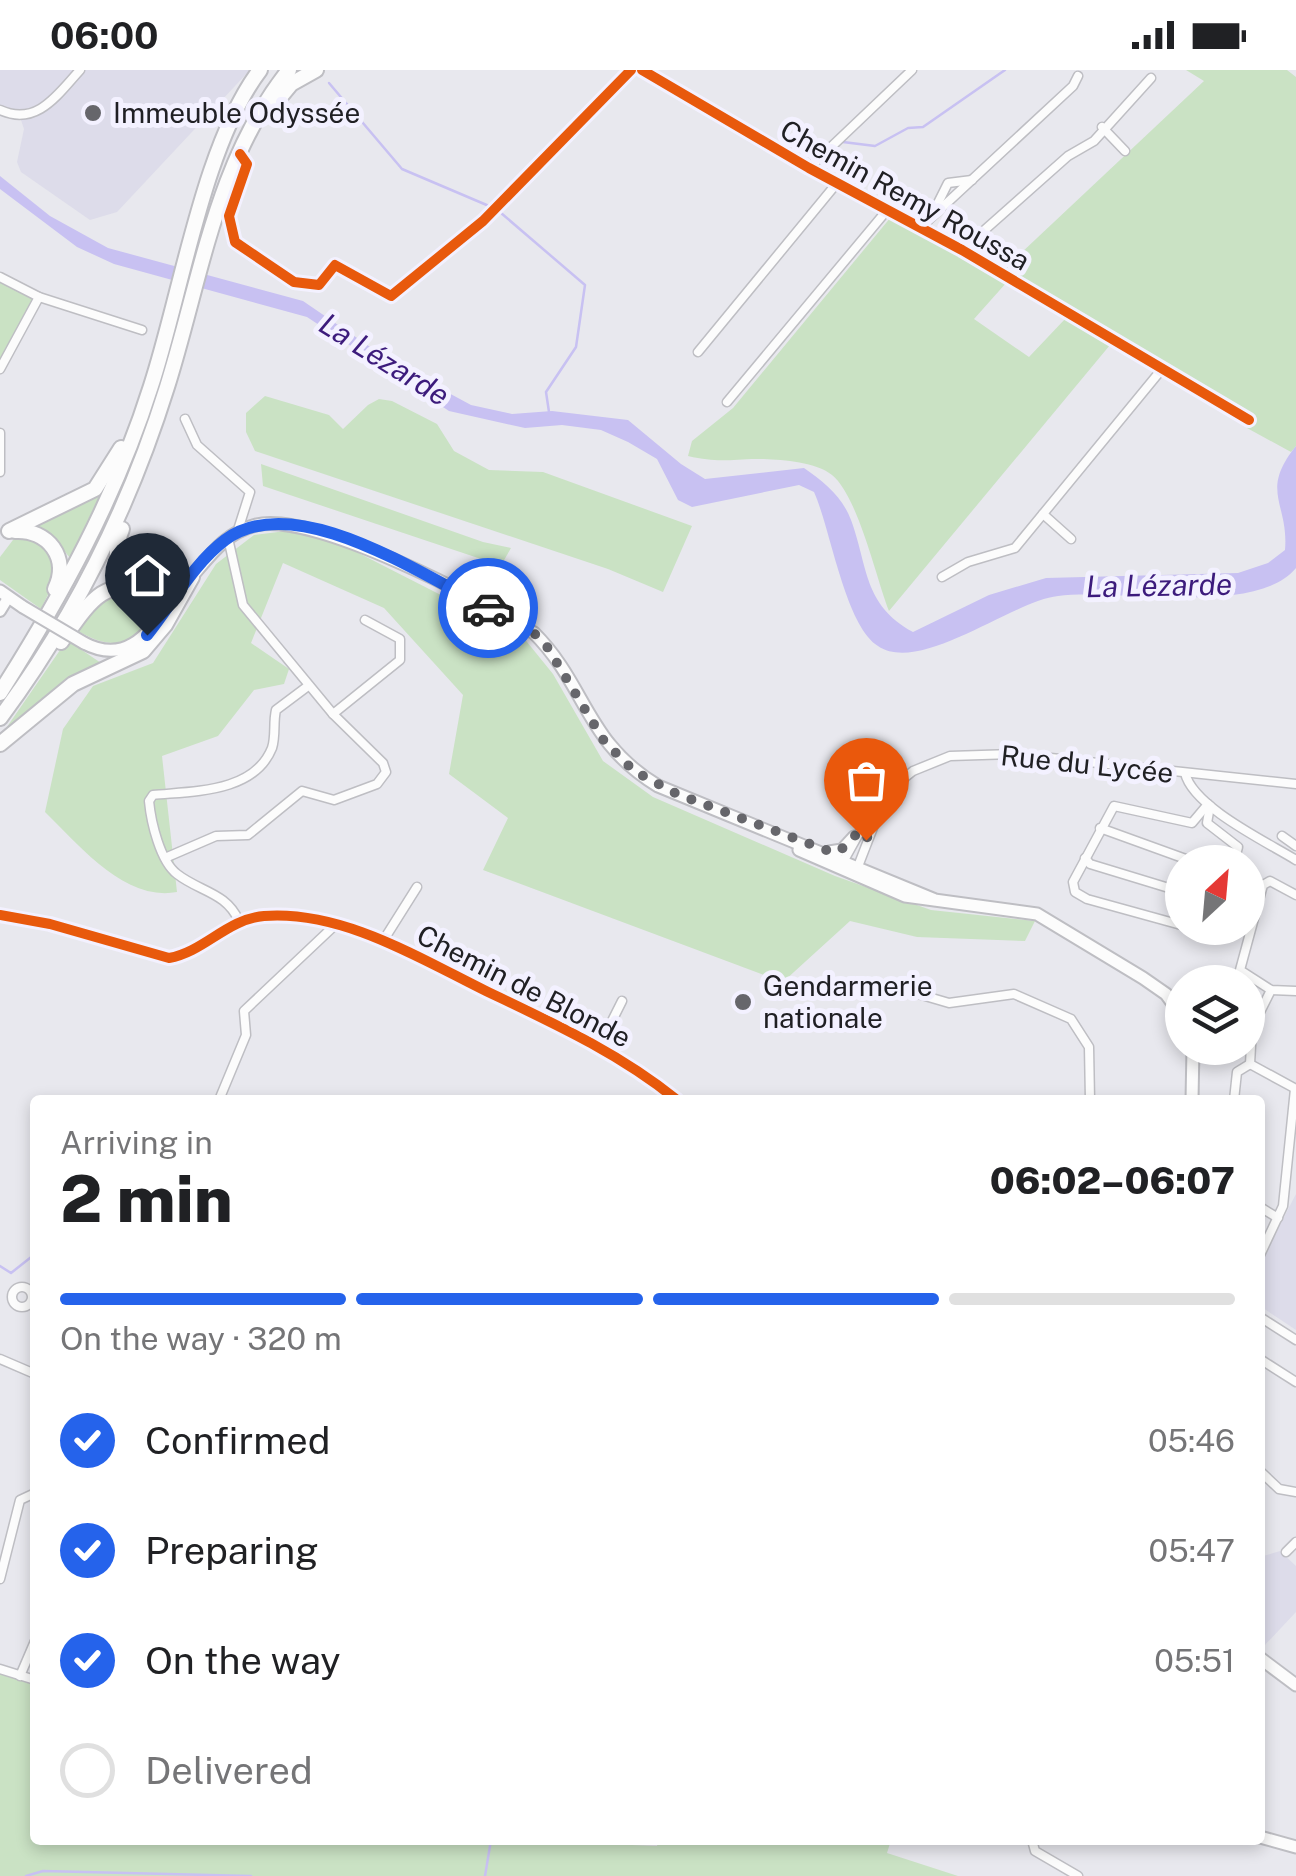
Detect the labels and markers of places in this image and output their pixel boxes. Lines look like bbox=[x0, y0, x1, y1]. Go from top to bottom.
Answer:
place label: Immeuble Odyssée bbox=[113, 96, 360, 129]
marker: Immeuble Odyssée bbox=[82, 102, 104, 124]
pin bbox=[105, 533, 190, 636]
pin bbox=[824, 738, 909, 841]
place label: Gendarmerie nationale bbox=[763, 969, 933, 1034]
marker: Gendarmerie nationale bbox=[732, 991, 754, 1013]

